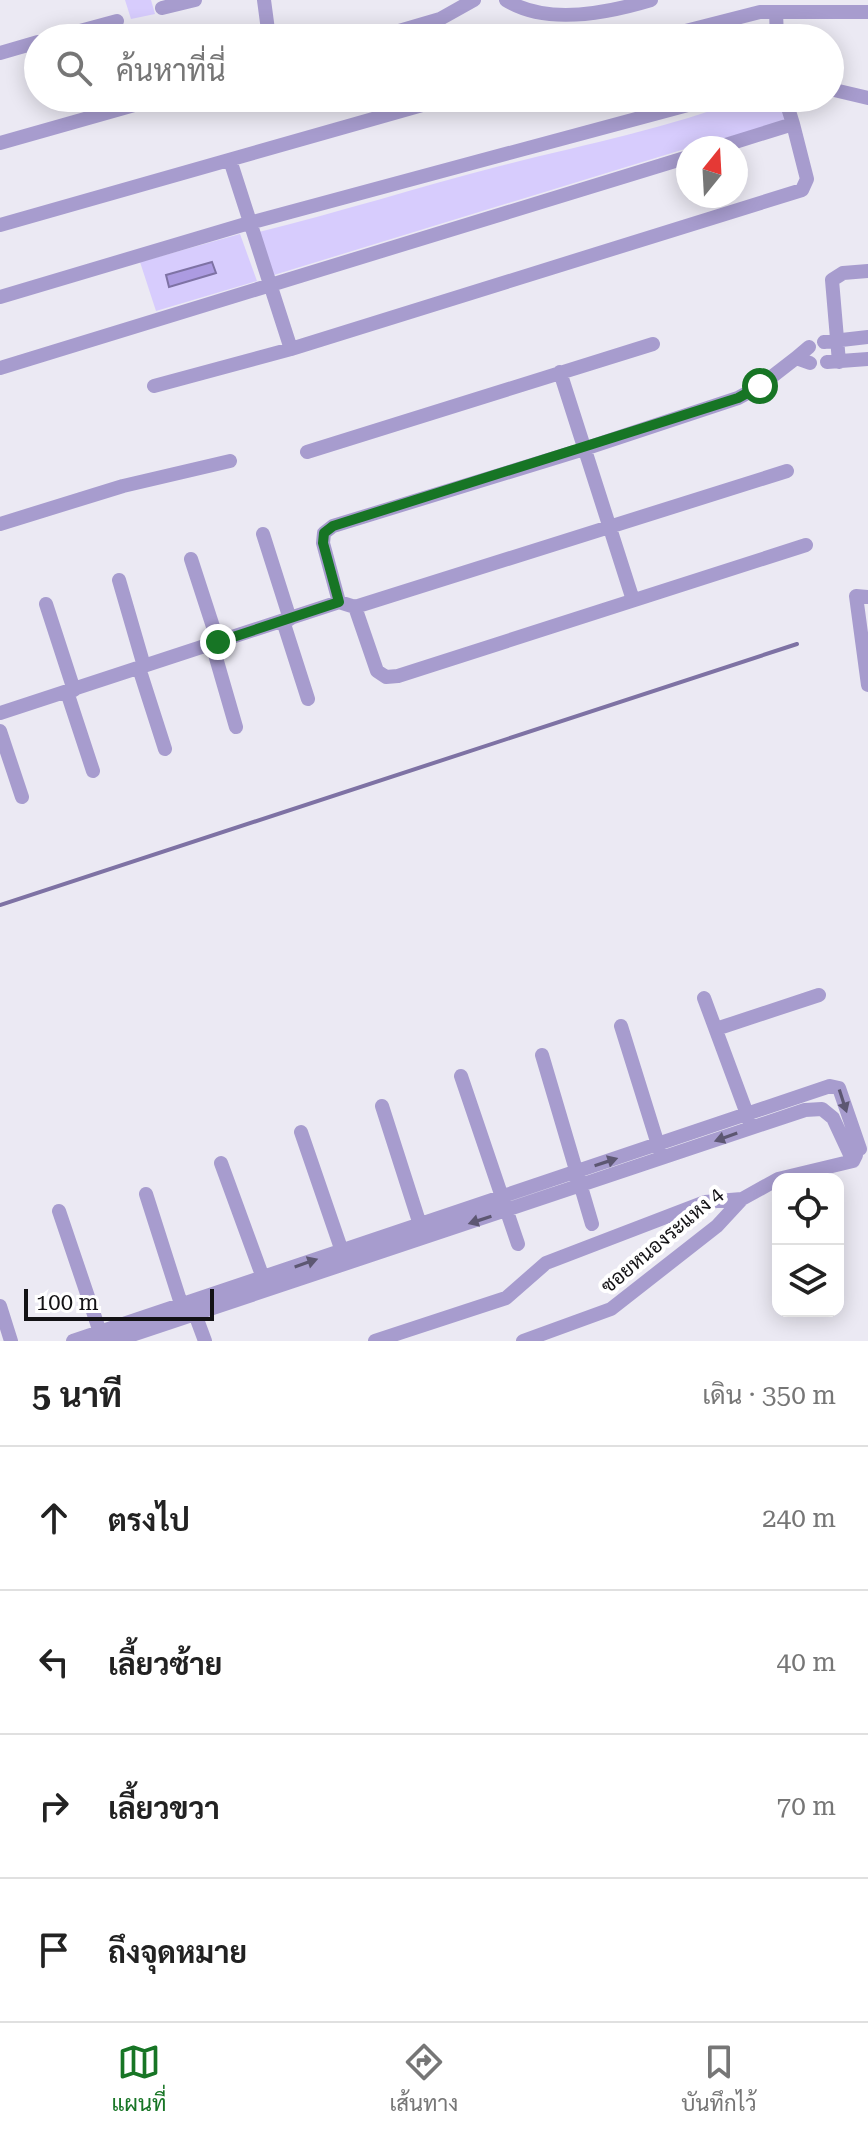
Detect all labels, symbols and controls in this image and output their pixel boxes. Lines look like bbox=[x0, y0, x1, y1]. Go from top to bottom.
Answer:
search box bbox=[24, 24, 844, 112]
icon: search bbox=[52, 46, 96, 90]
text: ค้นหาที่นี่ bbox=[116, 53, 226, 88]
north arrow bbox=[676, 136, 748, 208]
route start bbox=[742, 368, 778, 404]
route end bbox=[200, 624, 236, 660]
one-way arrow bbox=[838, 1090, 850, 1114]
one-way arrow bbox=[714, 1131, 738, 1143]
one-way arrow bbox=[594, 1156, 618, 1168]
map controls bbox=[772, 1173, 844, 1317]
button: locate bbox=[772, 1173, 844, 1245]
street label: ซอยหนองระแหง 4 bbox=[596, 1182, 728, 1298]
one-way arrow bbox=[468, 1214, 492, 1226]
button: layers bbox=[772, 1245, 844, 1317]
one-way arrow bbox=[295, 1256, 319, 1268]
scale bar bbox=[24, 1285, 214, 1321]
text: 100 m bbox=[36, 1290, 99, 1315]
text: 5 นาที bbox=[32, 1375, 122, 1415]
text: เดิน · 350 m bbox=[702, 1380, 836, 1410]
icon: ahead bbox=[32, 1496, 76, 1540]
text: ตรงไป bbox=[108, 1503, 190, 1538]
text: 240 m bbox=[762, 1503, 836, 1533]
icon: left bbox=[32, 1640, 76, 1684]
text: เลี้ยวซ้าย bbox=[108, 1647, 222, 1682]
text: 40 m bbox=[777, 1647, 836, 1677]
icon: right bbox=[32, 1784, 76, 1828]
text: เลี้ยวขวา bbox=[108, 1791, 220, 1826]
text: 70 m bbox=[777, 1791, 836, 1821]
icon: arrive bbox=[32, 1928, 76, 1972]
text: ถึงจุดหมาย bbox=[108, 1935, 247, 1970]
tab: แผนที่ bbox=[112, 2040, 166, 2116]
tab: เส้นทาง bbox=[389, 2040, 458, 2116]
tab: บันทึกไว้ bbox=[681, 2040, 756, 2116]

